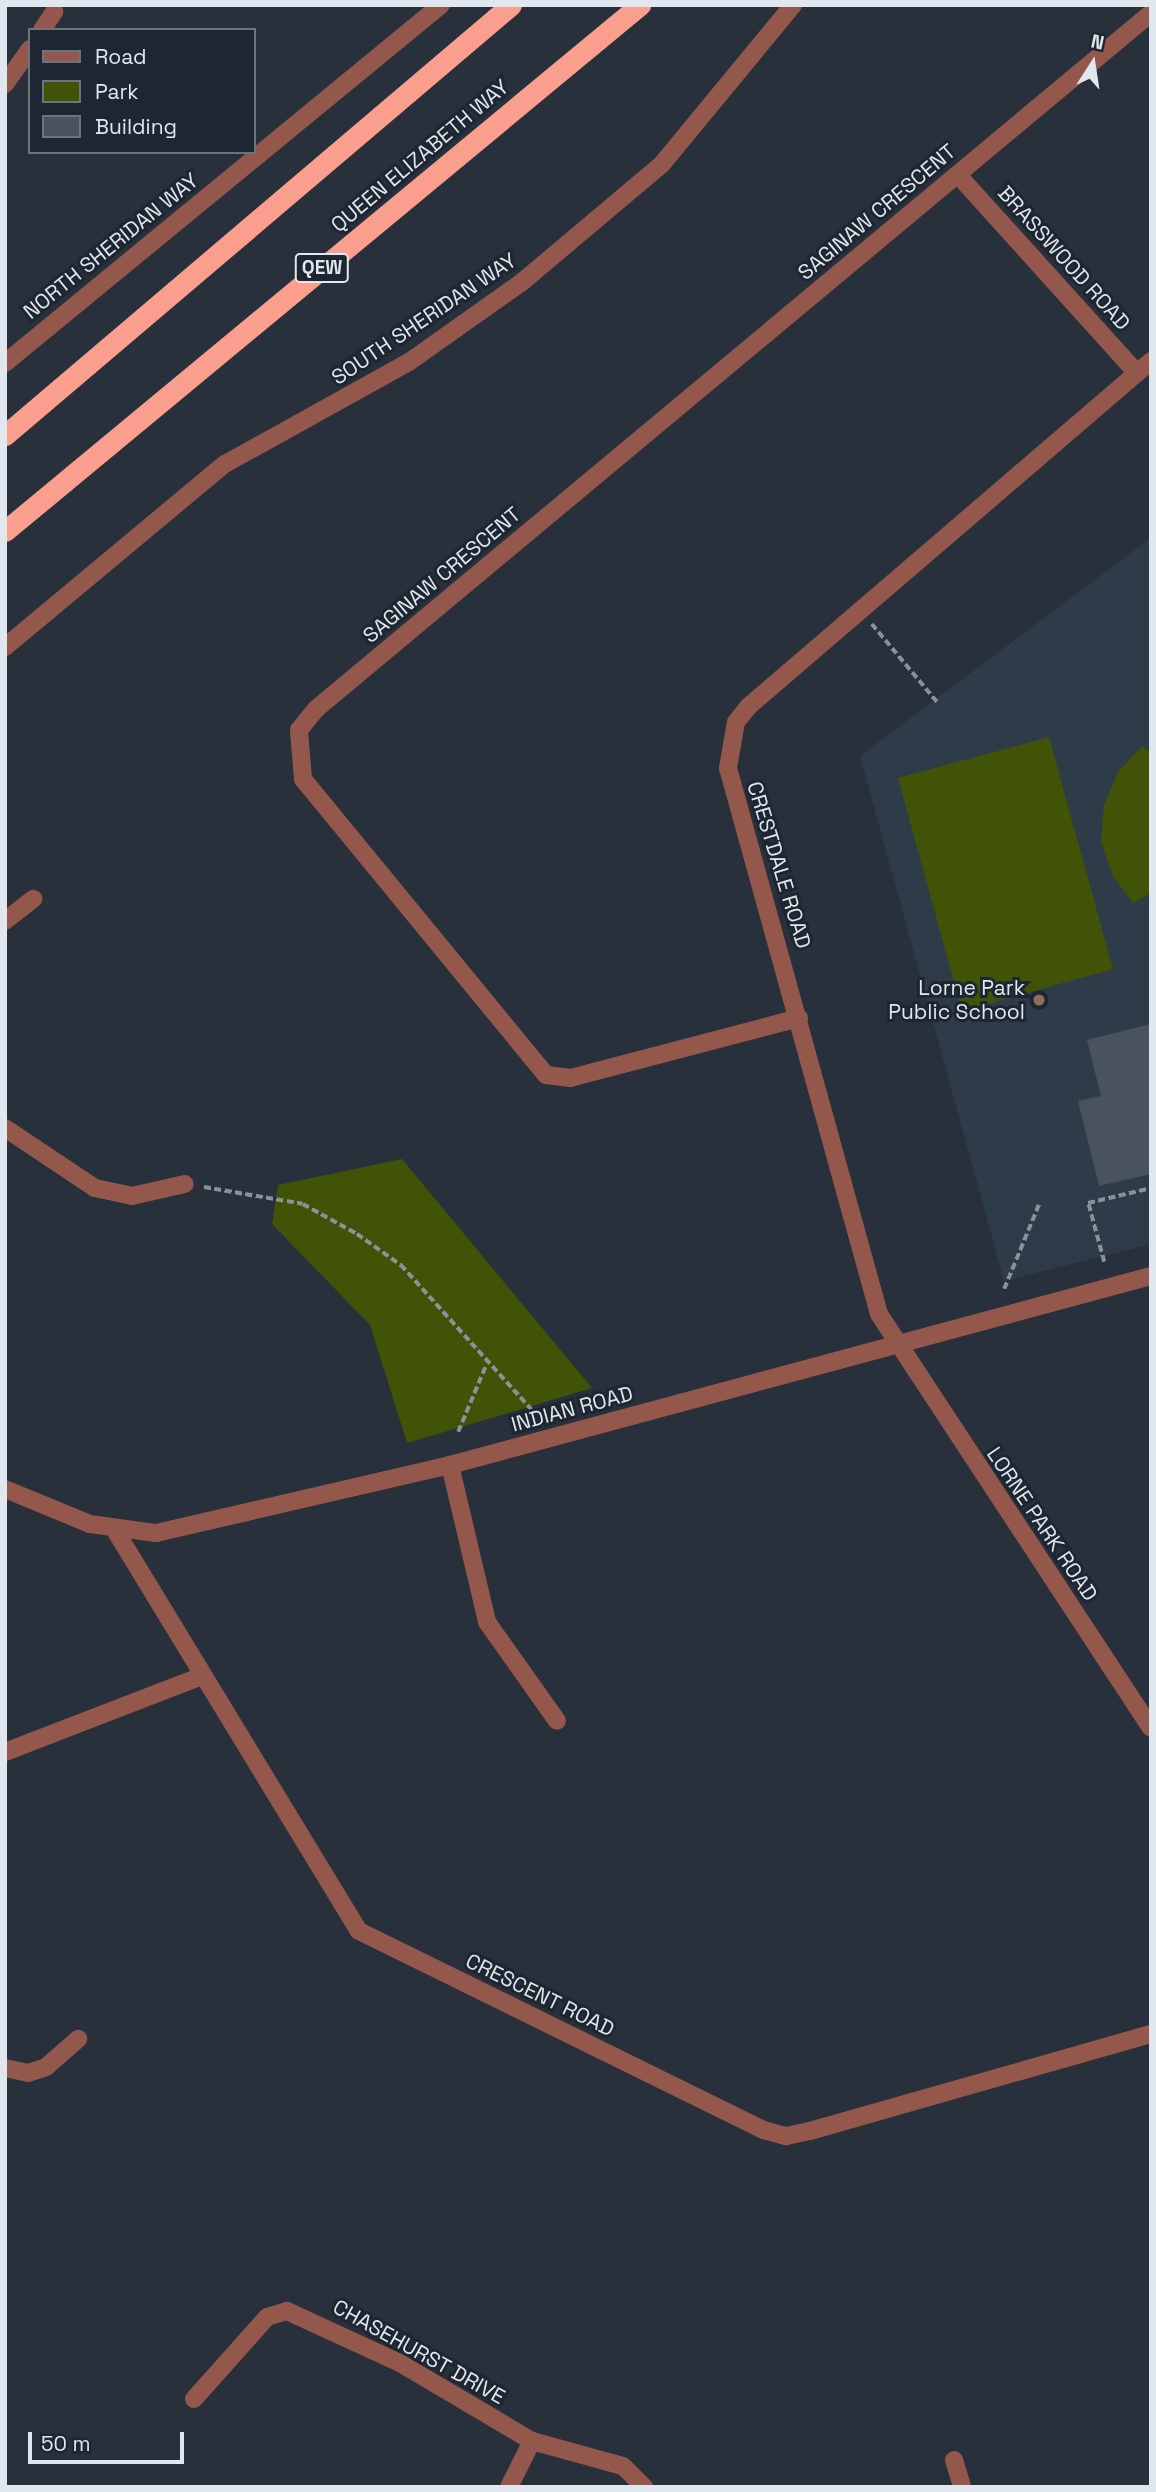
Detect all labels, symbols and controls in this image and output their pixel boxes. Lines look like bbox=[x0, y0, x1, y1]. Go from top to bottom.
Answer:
legend bbox=[28, 28, 256, 154]
north arrow bbox=[1058, 28, 1128, 98]
text: N bbox=[1089, 28, 1106, 56]
text: Road bbox=[95, 43, 147, 70]
street label: QUEEN ELIZABETH WAY bbox=[326, 74, 514, 238]
text: Park bbox=[95, 78, 139, 105]
text: Building bbox=[95, 113, 177, 140]
street label: SAGINAW CRESCENT bbox=[793, 139, 961, 285]
street label: NORTH SHERIDAN WAY bbox=[18, 168, 204, 324]
street label: BRASSWOOD ROAD bbox=[993, 181, 1135, 335]
street label: SOUTH SHERIDAN WAY bbox=[327, 248, 521, 390]
road number: QEW bbox=[294, 252, 350, 284]
street label: SAGINAW CRESCENT bbox=[358, 502, 526, 648]
street label: CRESTDALE ROAD bbox=[742, 779, 816, 951]
place label: Lorne Park Public School bbox=[888, 975, 1025, 1025]
marker: Lorne Park Public School bbox=[1031, 992, 1047, 1008]
street label: INDIAN ROAD bbox=[508, 1381, 636, 1437]
street label: LORNE PARK ROAD bbox=[981, 1442, 1103, 1606]
street label: CRESCENT ROAD bbox=[461, 1948, 619, 2042]
street label: CHASEHURST DRIVE bbox=[328, 2294, 510, 2410]
scale bar bbox=[32, 2418, 187, 2462]
text: 50 m bbox=[41, 2430, 91, 2457]

